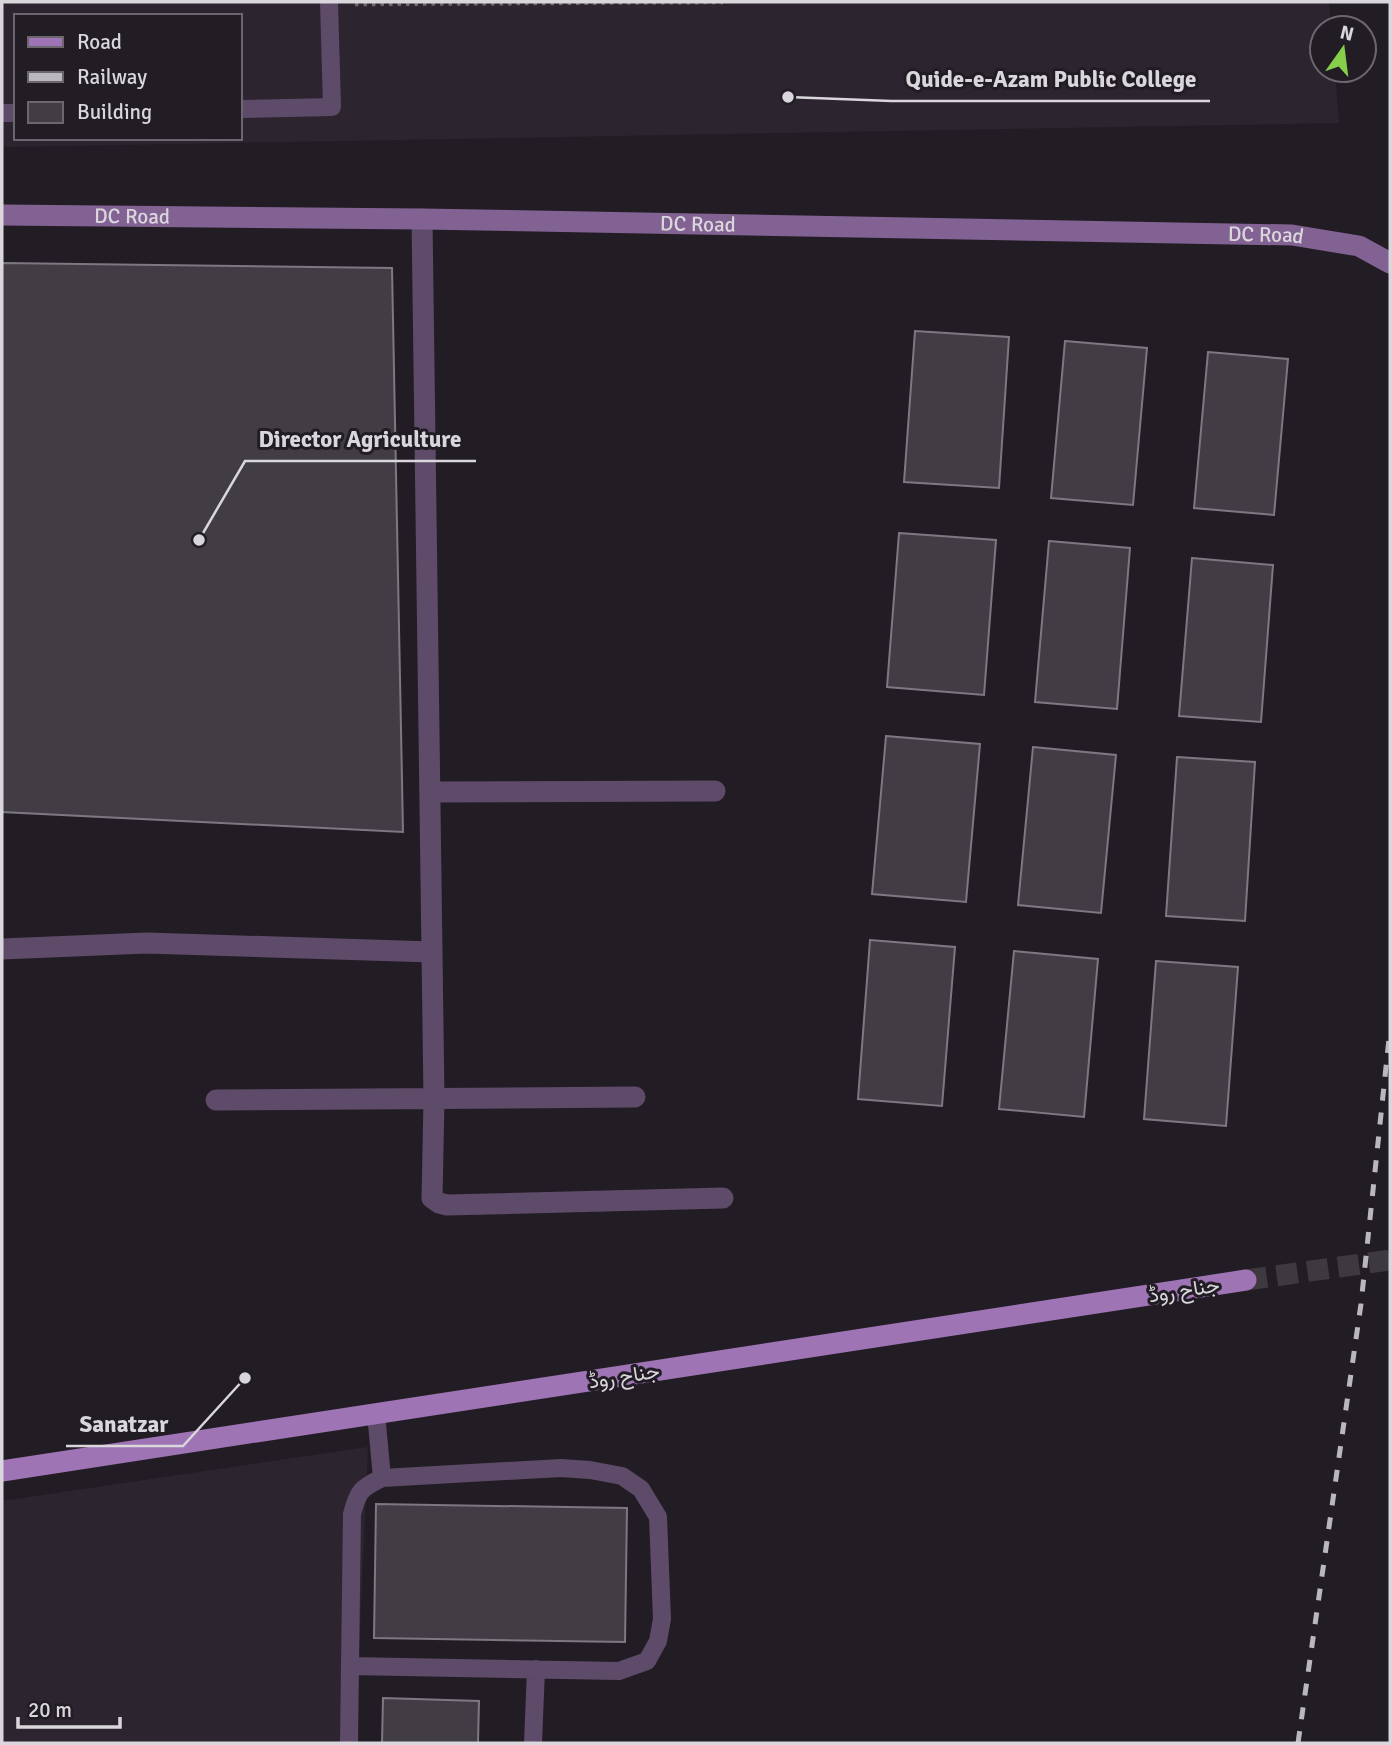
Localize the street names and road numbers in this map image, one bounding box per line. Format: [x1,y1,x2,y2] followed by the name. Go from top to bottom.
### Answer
[94,203,170,230] street label: DC Road
[660,210,736,238] street label: DC Road
[1228,221,1306,250] street label: DC Road
[1147,1272,1222,1309] street label: جناح روڈ
[587,1358,662,1395] street label: جناح روڈ

